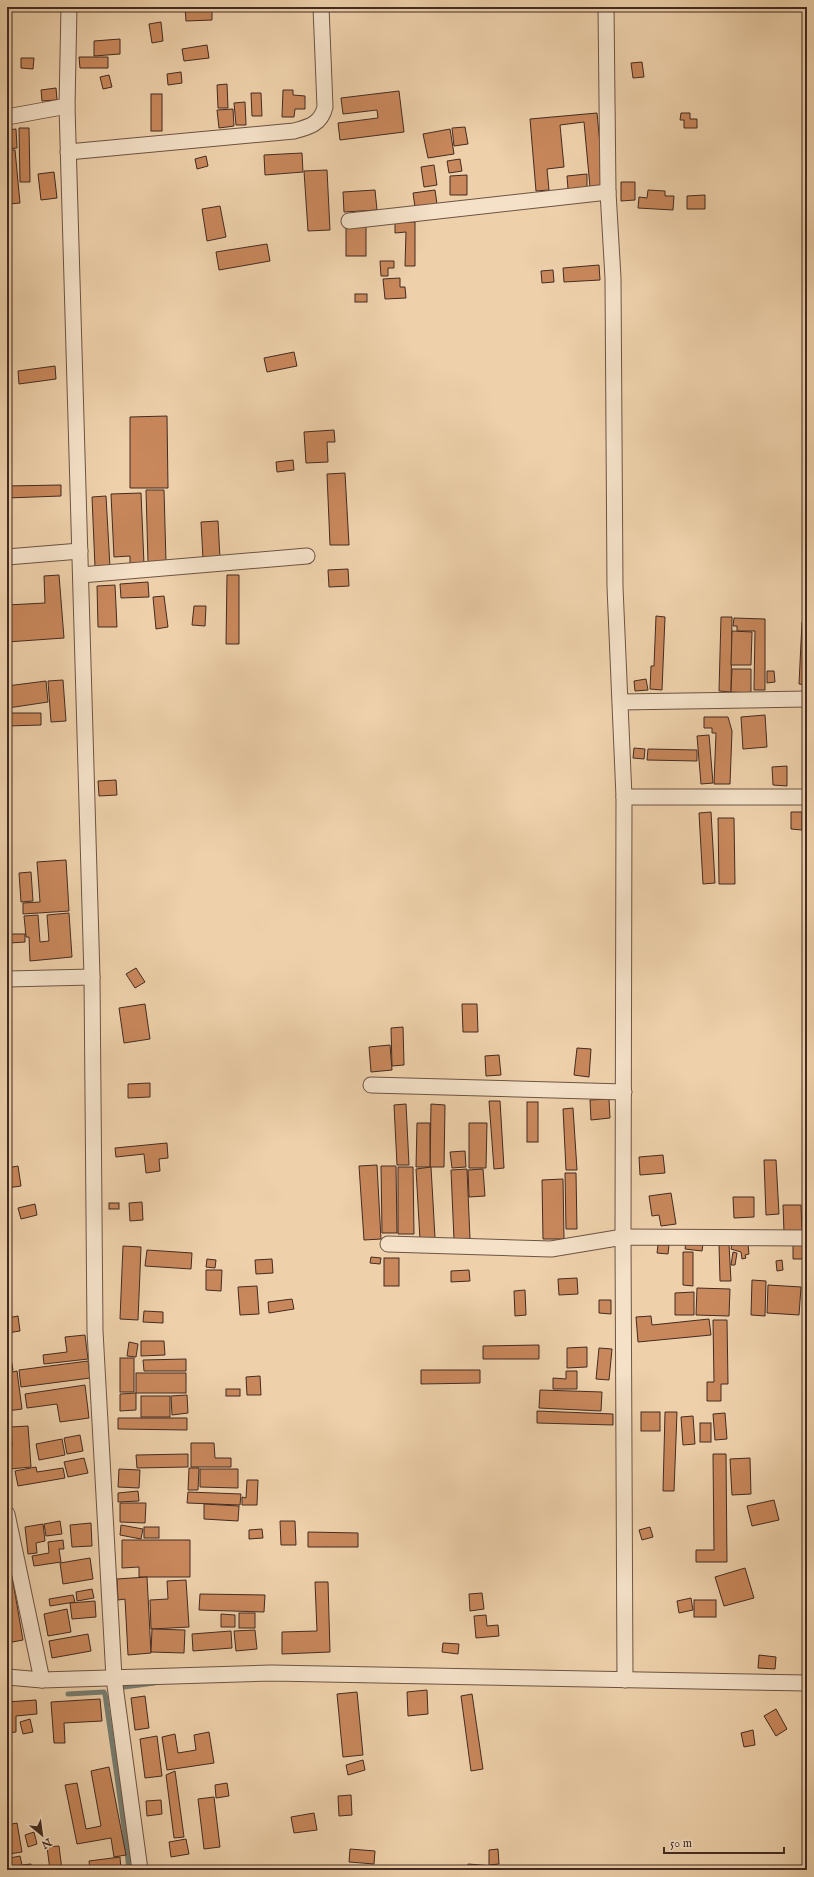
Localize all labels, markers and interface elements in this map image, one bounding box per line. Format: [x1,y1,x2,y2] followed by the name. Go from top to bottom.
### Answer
[22,1815,62,1855] north arrow
[664,1829,784,1855] scale bar
[38,1834,55,1852] text: N
[670,1836,692,1851] text: 50 m

